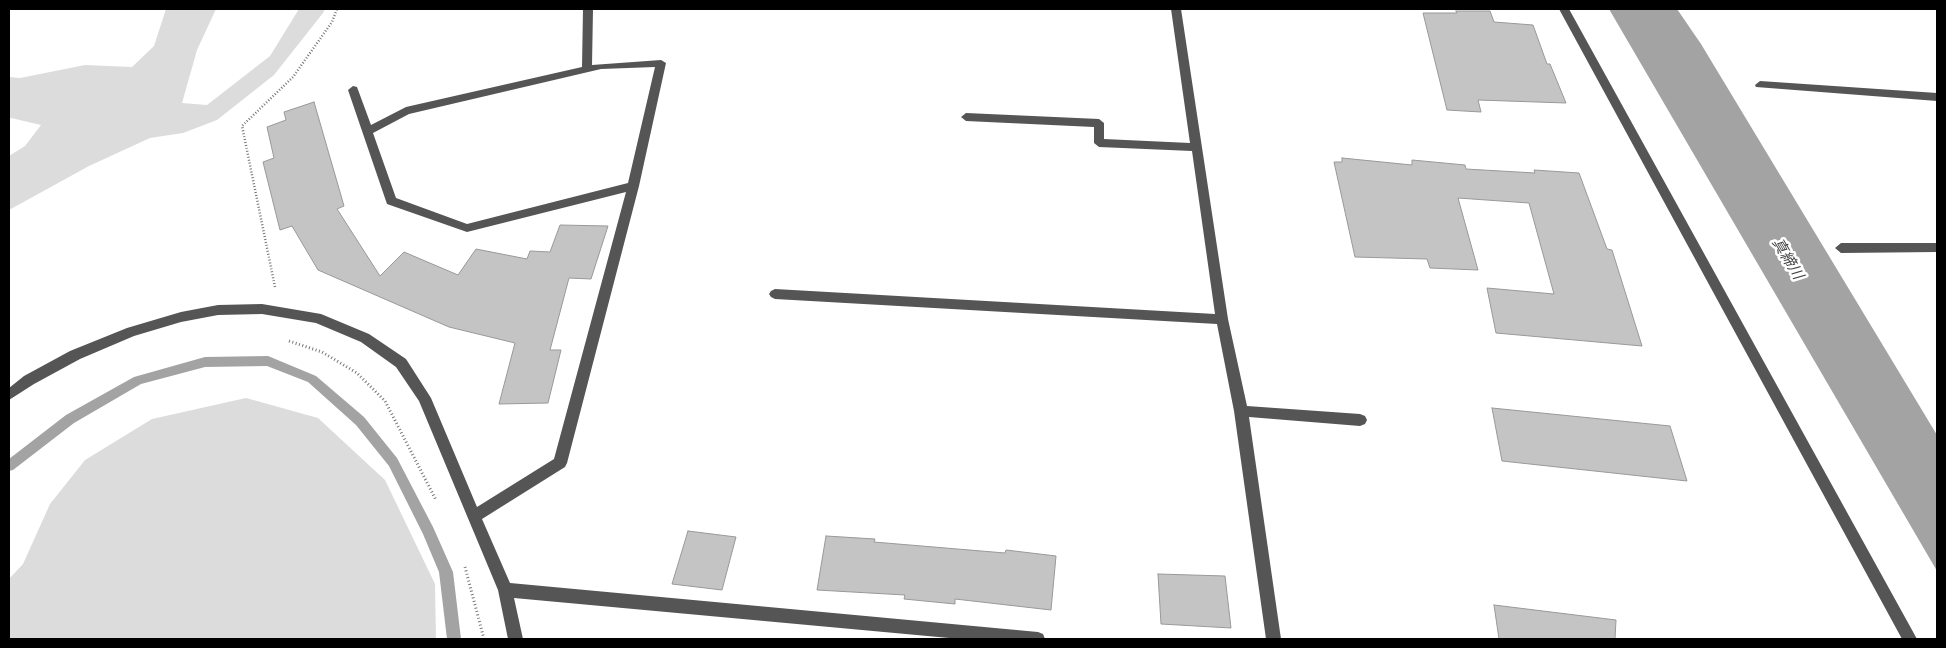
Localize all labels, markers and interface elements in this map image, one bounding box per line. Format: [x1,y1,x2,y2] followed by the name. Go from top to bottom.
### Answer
[1768,235,1806,283] water label: 真締川

